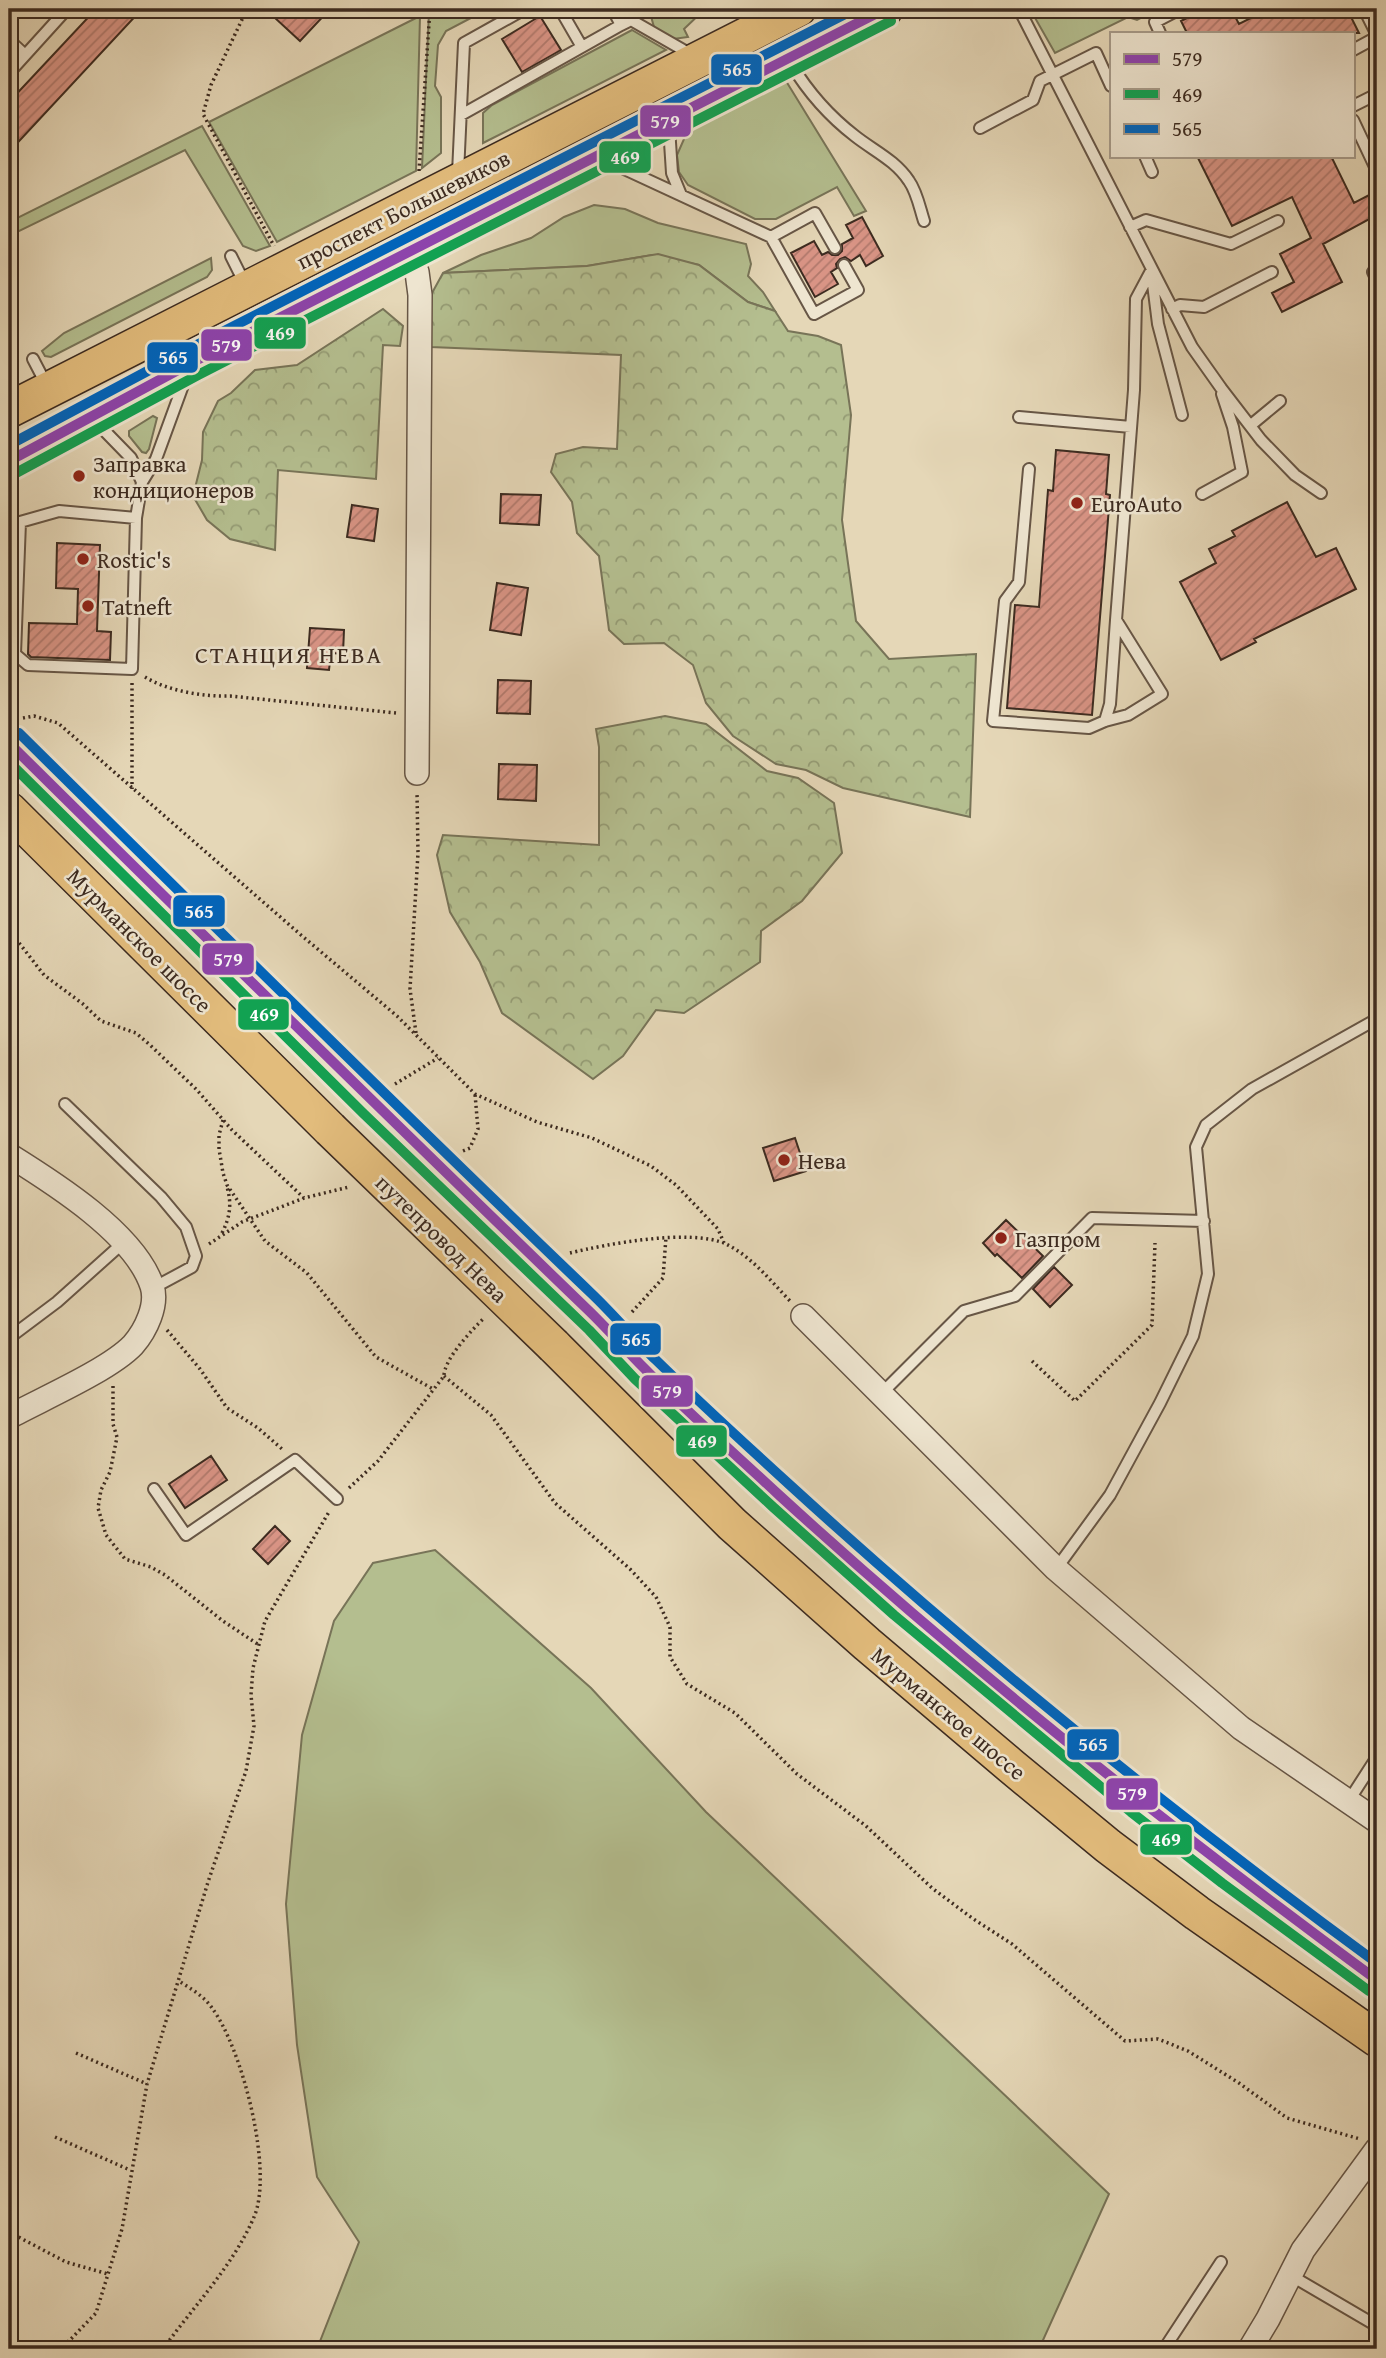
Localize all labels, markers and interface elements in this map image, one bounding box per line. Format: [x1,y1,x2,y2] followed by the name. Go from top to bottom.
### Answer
[1110,32,1354,158] legend
[1172,43,1202,74] text: 579
[710,53,763,86] line badge: 565
[722,55,752,83] text: 565
[1172,79,1202,110] text: 469
[639,104,692,138] line badge: 579
[650,107,680,135] text: 579
[1172,113,1202,144] text: 565
[598,140,652,174] line badge: 469
[291,141,515,277] street label: проспект Большевиков
[610,143,640,171] text: 469
[253,316,307,350] line badge: 469
[265,319,295,347] text: 469
[200,328,253,362] line badge: 579
[211,331,241,359] text: 579
[146,341,199,374] line badge: 565
[158,343,188,371] text: 565
[93,447,254,506] place label: Заправка кондиционеров
[71,468,87,484] marker: Заправка кондиционеров
[1091,487,1182,520] place label: EuroAuto
[1069,495,1085,511] marker: EuroAuto
[97,543,171,576] place label: Rostic's
[75,551,91,567] marker: Rostic's
[102,590,172,623] place label: Tatneft
[80,598,96,614] marker: Tatneft
[195,637,383,672] district label: СТАНЦИЯ НЕВА
[60,860,220,1020] street label: Мурманское шоссе
[172,894,226,928] line badge: 565
[184,897,214,925] text: 565
[201,942,255,976] line badge: 579
[213,945,243,973] text: 579
[237,998,290,1031] line badge: 469
[249,1000,279,1028] text: 469
[798,1144,846,1177] place label: Нева
[776,1152,792,1168] marker: Нева
[369,1166,516,1310] street label: путепровод Нева
[1015,1222,1101,1255] place label: Газпром
[993,1230,1009,1246] marker: Газпром
[609,1322,662,1356] line badge: 565
[621,1325,651,1353] text: 565
[640,1374,694,1408] line badge: 579
[652,1377,682,1405] text: 579
[675,1424,728,1458] line badge: 469
[687,1427,717,1455] text: 469
[864,1638,1034,1788] street label: Мурманское шоссе
[1066,1728,1120,1761] line badge: 565
[1078,1730,1108,1758] text: 565
[1105,1777,1159,1811] line badge: 579
[1117,1779,1147,1807] text: 579
[1139,1823,1193,1856] line badge: 469
[1151,1825,1181,1853] text: 469

